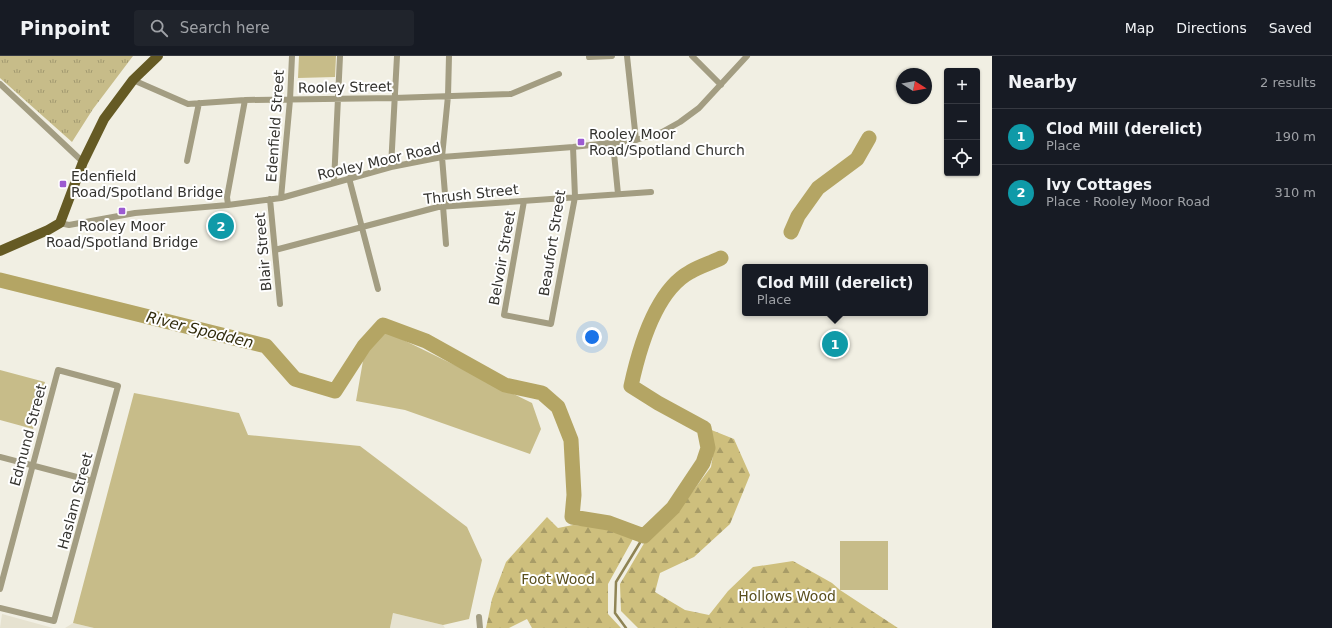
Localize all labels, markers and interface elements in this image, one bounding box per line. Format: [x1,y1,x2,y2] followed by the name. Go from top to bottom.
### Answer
[134,10,414,46] search box
[20,17,110,39] text: Pinpoint
[148,17,170,39] icon: search
[180,19,270,37] text: Search here
[1125,20,1154,36] text: Map
[1176,20,1247,36] text: Directions
[1269,20,1312,36] text: Saved
[896,68,932,104] north arrow
[944,68,980,176] map controls
[944,68,980,104] button: +
[263,69,287,183] street label: Edenfield Street
[1008,72,1077,92] text: Nearby
[1260,75,1316,90] text: 2 results
[298,78,393,96] street label: Rooley Street
[944,104,980,140] button: −
[1046,120,1203,138] text: Clod Mill (derelict)
[589,126,745,158] place label: Rooley Moor Road/Spotland Church
[1016,129,1026,144] text: 1
[1274,129,1316,144] text: 190 m
[576,137,586,147] marker: Rooley Moor Road/Spotland Church
[1046,138,1081,153] text: Place
[316,139,442,183] street label: Rooley Moor Road
[944,140,980,176] button: locate
[71,168,223,200] place label: Edenfield Road/Spotland Bridge
[1046,176,1152,194] text: Ivy Cottages
[58,179,68,189] marker: Edenfield Road/Spotland Bridge
[422,181,520,207] street label: Thrush Street
[1016,185,1026,200] text: 2
[1274,185,1316,200] text: 310 m
[536,188,568,297] street label: Beaufort Street
[1046,194,1210,209] text: Place · Rooley Moor Road
[117,206,127,216] marker: Rooley Moor Road/Spotland Bridge
[486,209,518,306] street label: Belvoir Street
[208,211,234,241] pin: 2
[252,212,274,292] street label: Blair Street
[46,218,198,250] place label: Rooley Moor Road/Spotland Bridge
[742,264,928,316] popup
[757,274,913,292] text: Clod Mill (derelict)
[757,292,791,307] text: Place
[145,308,255,352] water label: River Spodden
[582,327,602,347] your location
[822,329,848,359] pin: 1
[7,382,49,488] street label: Edmund Street
[54,450,96,551] street label: Haslam Street
[521,571,595,587] park label: Foot Wood
[738,588,836,604] park label: Hollows Wood

